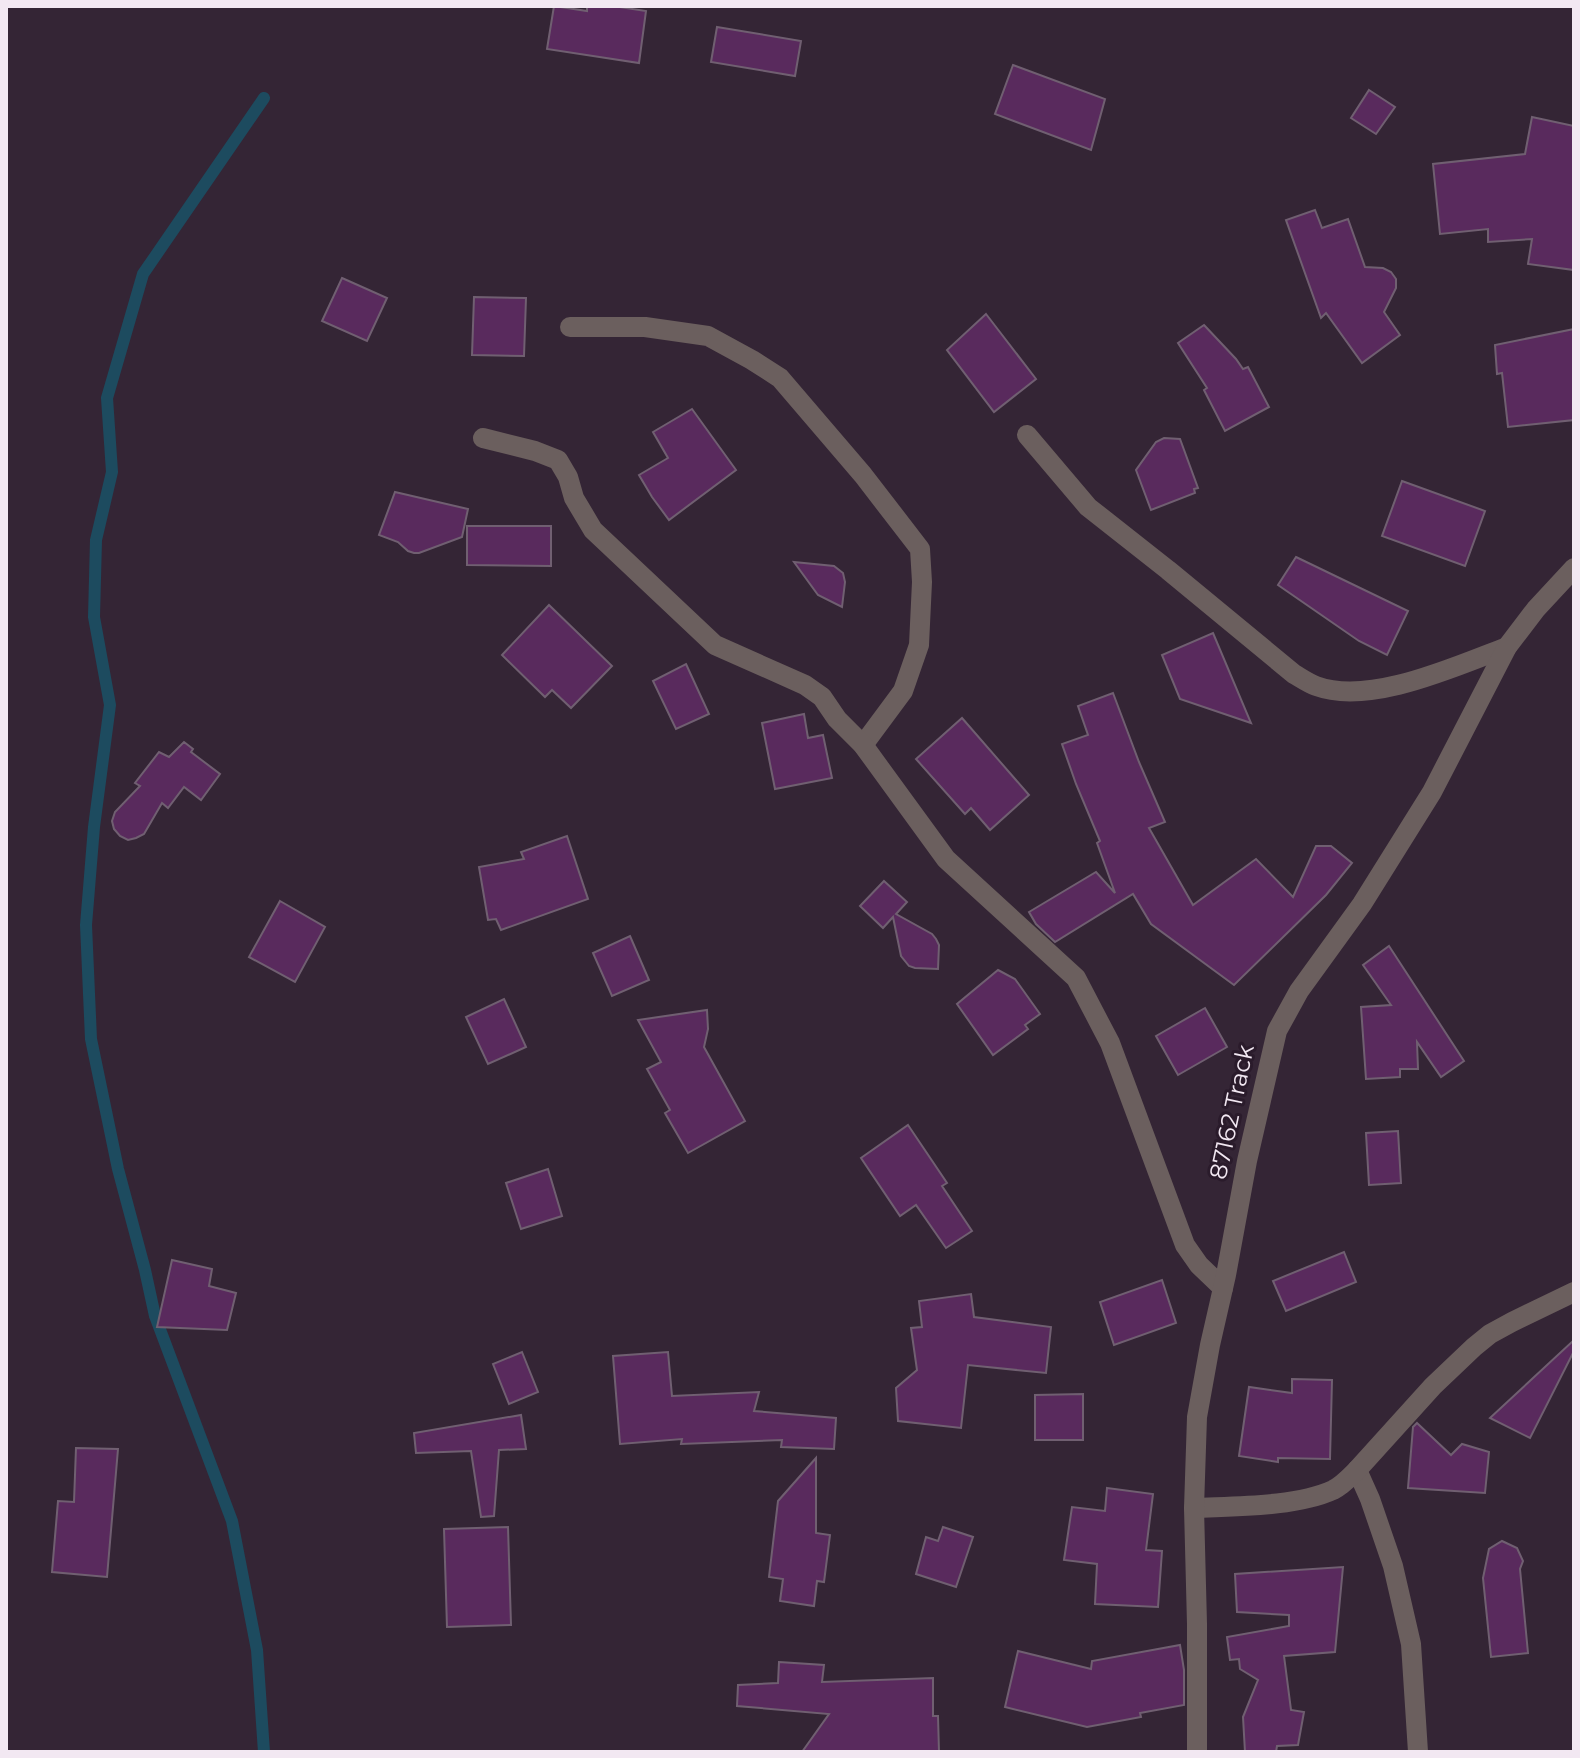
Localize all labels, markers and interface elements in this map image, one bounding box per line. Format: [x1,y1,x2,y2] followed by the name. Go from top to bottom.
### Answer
[1203,1041,1260,1182] street label: 87162 Track

